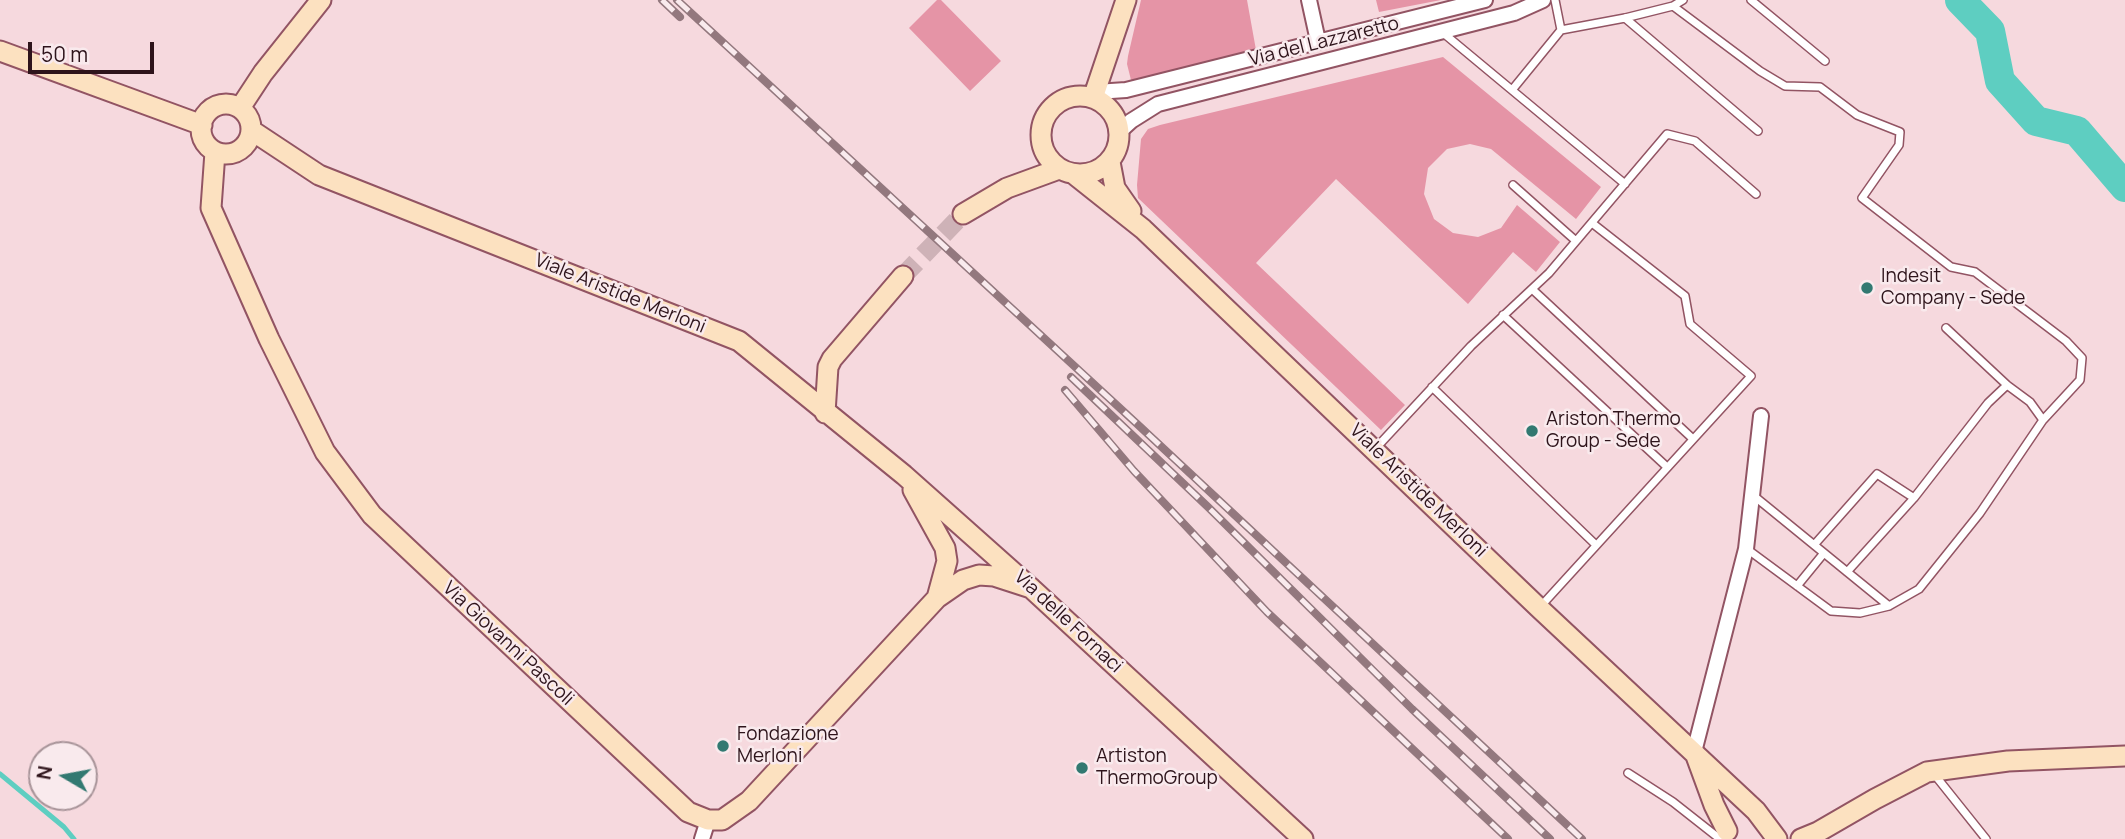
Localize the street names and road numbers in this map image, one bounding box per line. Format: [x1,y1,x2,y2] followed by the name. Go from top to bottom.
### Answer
[1247,12,1401,72] street label: Via del Lazzaretto
[531,249,709,339] street label: Viale Aristide Merloni
[1345,419,1491,563] street label: Viale Aristide Merloni
[1009,566,1127,678] street label: Via delle Fornaci
[438,577,578,711] street label: Via Giovanni Pascoli

